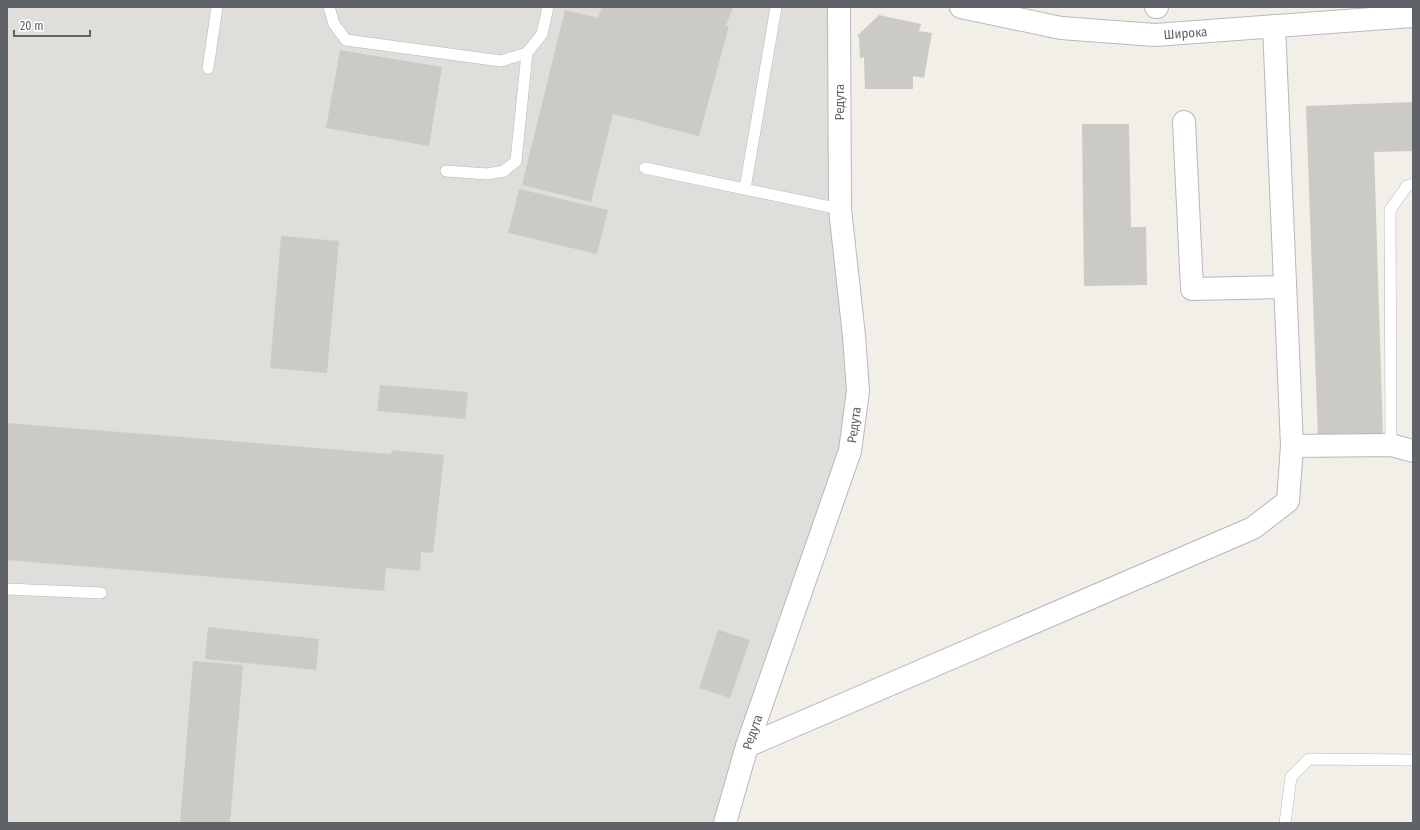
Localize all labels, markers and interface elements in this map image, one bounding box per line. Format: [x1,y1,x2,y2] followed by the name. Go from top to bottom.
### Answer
[14,12,90,38] scale bar
[20,19,44,33] text: 20 m
[1163,24,1208,42] street label: Широка
[832,84,847,120] street label: Редута
[844,406,863,444] street label: Редута
[739,712,765,751] street label: Редута

